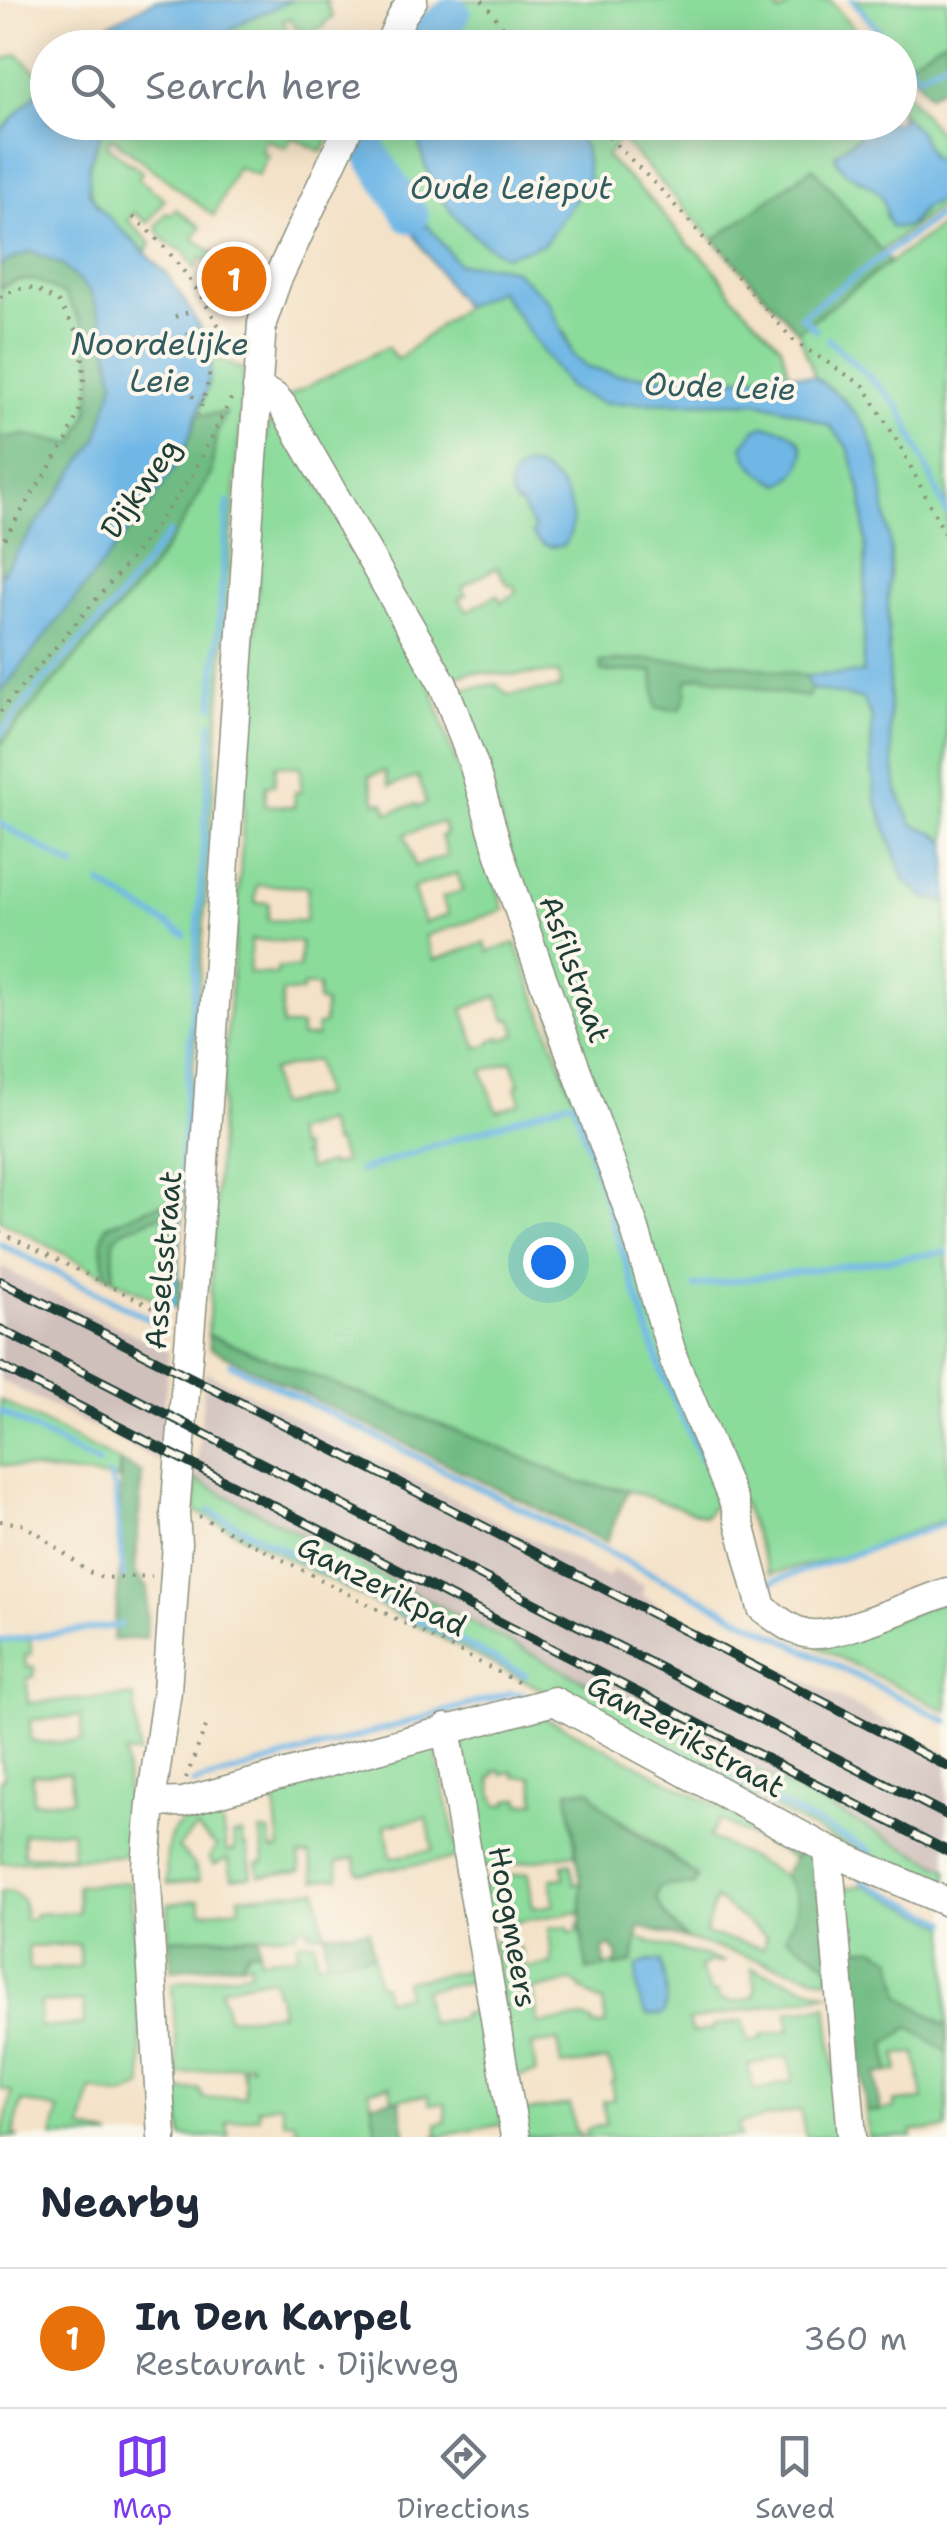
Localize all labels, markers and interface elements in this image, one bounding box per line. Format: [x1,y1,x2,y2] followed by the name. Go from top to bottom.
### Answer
[30,30,917,140] search box
[65,58,120,113] icon: search
[145,60,362,111] text: Search here
[410,166,612,209] water label: Oude Leieput
[202,242,266,316] pin: 1
[71,322,249,402] water label: Noordelijke Leie
[643,362,797,410] water label: Oude Leie
[91,430,189,546] street label: Dijkweg
[529,890,621,1048] street label: Asfilstraat
[135,1169,191,1351] street label: Asselsstraat
[523,1237,574,1288] your location
[290,1526,474,1646] street label: Ganzerikpad
[580,1665,792,1807] street label: Ganzerikstraat
[479,1843,547,2011] street label: Hoogmeers
[40,2174,200,2230] text: Nearby
[135,2291,411,2342] text: In Den Karpel
[65,2317,80,2360] text: 1
[803,2317,907,2360] text: 360 m
[135,2342,459,2385] text: Restaurant · Dijkweg
[112,2429,172,2527] tab: Map
[397,2429,530,2527] tab: Directions
[755,2429,835,2527] tab: Saved

